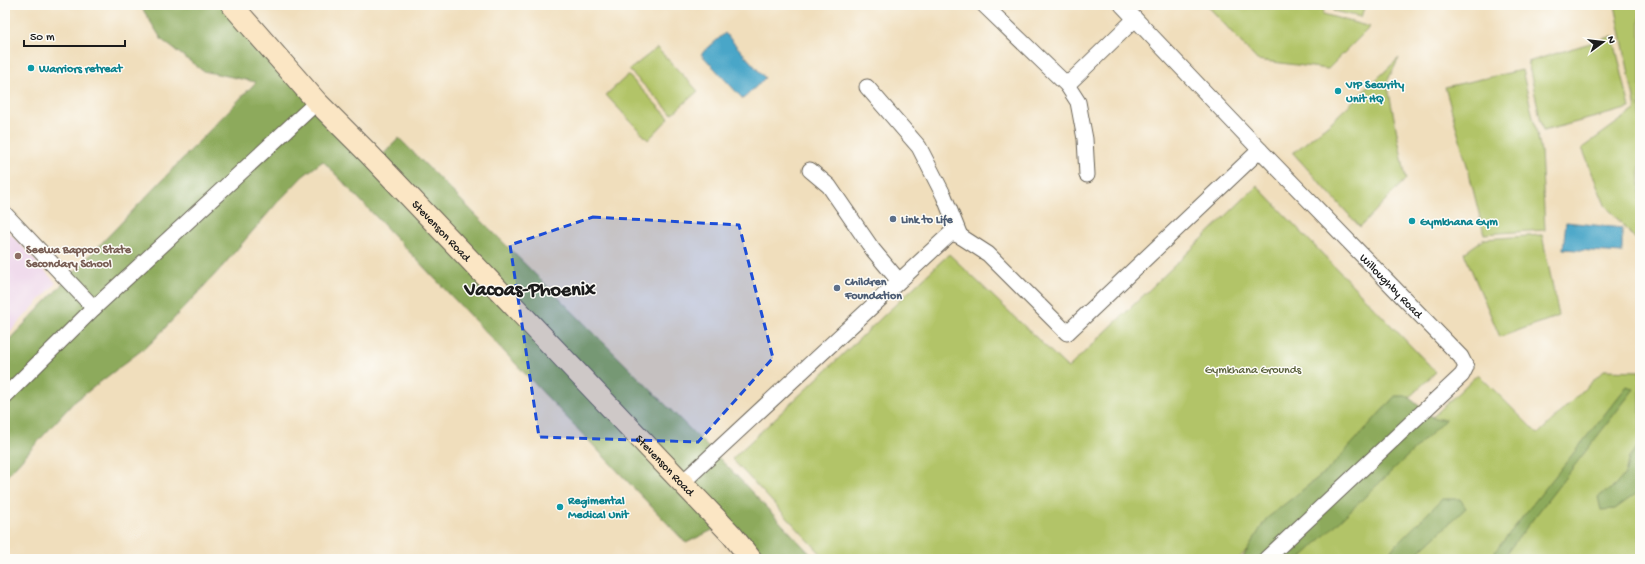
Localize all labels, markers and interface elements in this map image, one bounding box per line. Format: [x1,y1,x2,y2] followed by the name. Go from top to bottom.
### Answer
[24,22,125,48] scale bar
[1583,22,1623,62] north arrow
[30,31,55,45] text: 50 m
[1604,35,1617,45] text: N
[26,63,36,73] marker: Warriors retreat
[38,63,123,77] place label: Warriors retreat
[1345,79,1404,107] place label: VIP Security Unit HQ
[1333,86,1343,96] marker: VIP Security Unit HQ
[408,198,473,266] street label: Stevenson Road
[888,214,898,224] marker: Link to Life
[901,214,954,228] place label: Link to Life
[1407,216,1417,226] marker: Gymkhana Gym
[1420,216,1498,230] place label: Gymkhana Gym
[26,244,132,272] place label: Seewa Bappoo State Secondary School
[13,251,23,261] marker: Seewa Bappoo State Secondary School
[1356,252,1425,323] street label: Willoughby Road
[844,276,902,304] place label: Children Foundation
[464,280,596,303] district label: Vacoas-Phoenix
[832,283,842,293] marker: Children Foundation
[1205,364,1302,378] park label: Gymkhana Grounds
[631,433,697,501] street label: Stevenson Road
[567,495,630,523] place label: Regimental Medical Unit
[555,502,565,512] marker: Regimental Medical Unit

